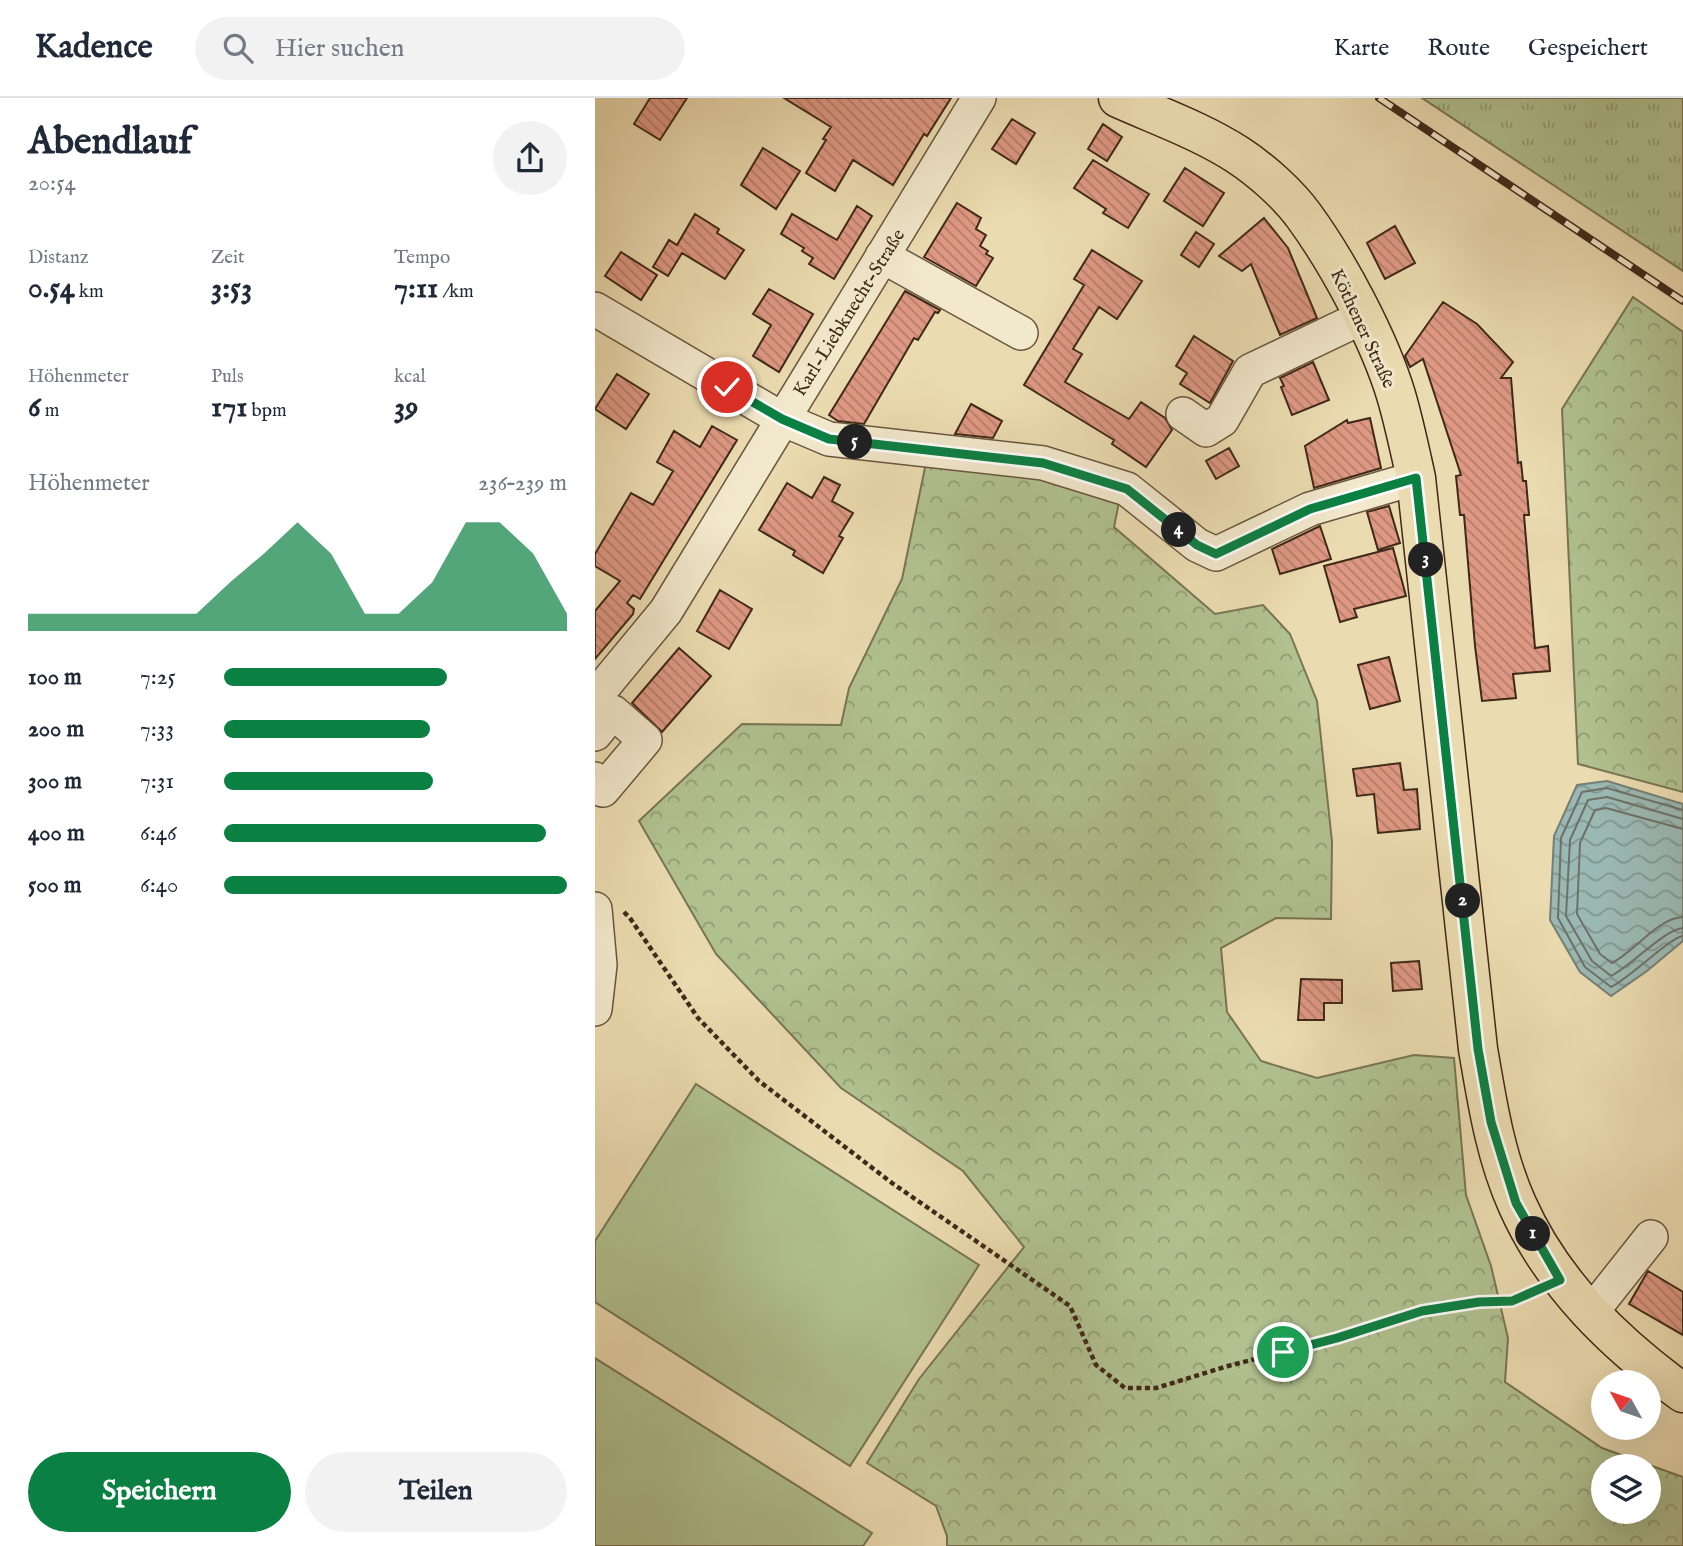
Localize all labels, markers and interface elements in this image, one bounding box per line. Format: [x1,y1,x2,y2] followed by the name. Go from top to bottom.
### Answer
[195,17,685,80] search box
[35,27,153,69] text: Kadence
[219,29,257,67] icon: search
[275,32,404,65] text: Hier suchen
[1334,33,1389,64] text: Karte
[1427,33,1490,64] text: Route
[1528,33,1648,64] text: Gespeichert
[28,119,192,167] text: Abendlauf
[493,121,567,195] button: share
[28,169,76,198] text: 20:54
[788,225,911,401] street label: Karl-Liebknecht-Straße
[28,246,89,270] text: Distanz
[211,246,245,270] text: Zeit
[394,246,450,270] text: Tempo
[1324,265,1400,393] street label: Köthener Straße
[28,270,75,308] text: 0.54
[211,270,252,308] text: 3:53
[394,270,438,308] text: 7:11
[75,280,104,304] text: km
[438,280,474,304] text: /km
[697,357,757,417] pin
[28,365,129,389] text: Höhenmeter
[211,365,244,389] text: Puls
[394,365,426,389] text: kcal
[708,368,746,406] icon: check
[28,389,41,427] text: 6
[211,389,247,427] text: 171
[394,389,418,427] text: 39
[41,399,59,423] text: m
[247,399,287,423] text: bpm
[838,424,873,460] pin: 5
[851,429,858,453] text: 5
[28,469,150,498] text: Höhenmeter
[478,469,567,498] text: 236–239 m
[1161,512,1197,548] pin: 4
[1174,517,1183,541] text: 4
[1409,542,1443,578] pin: 3
[1422,547,1429,571] text: 3
[28,663,82,692] text: 100 m
[140,663,176,692] text: 7:25
[28,715,84,744] text: 200 m
[140,715,174,744] text: 7:33
[28,767,82,796] text: 300 m
[140,767,174,796] text: 7:31
[28,819,85,848] text: 400 m
[140,819,177,848] text: 6:46
[28,871,82,900] text: 500 m
[140,871,178,900] text: 6:40
[1445,884,1481,918] pin: 2
[1458,888,1467,912] text: 2
[1515,1216,1551,1252] pin: 1
[1529,1221,1536,1245] text: 1
[1253,1322,1313,1382] pin
[1264,1333,1302,1371] icon: arrive
[1591,1370,1661,1440] north arrow
[1591,1370,1661,1524] map controls
[28,1452,291,1532] button: Speichern
[305,1452,567,1532] button: Teilen
[1591,1454,1661,1524] button: layers

